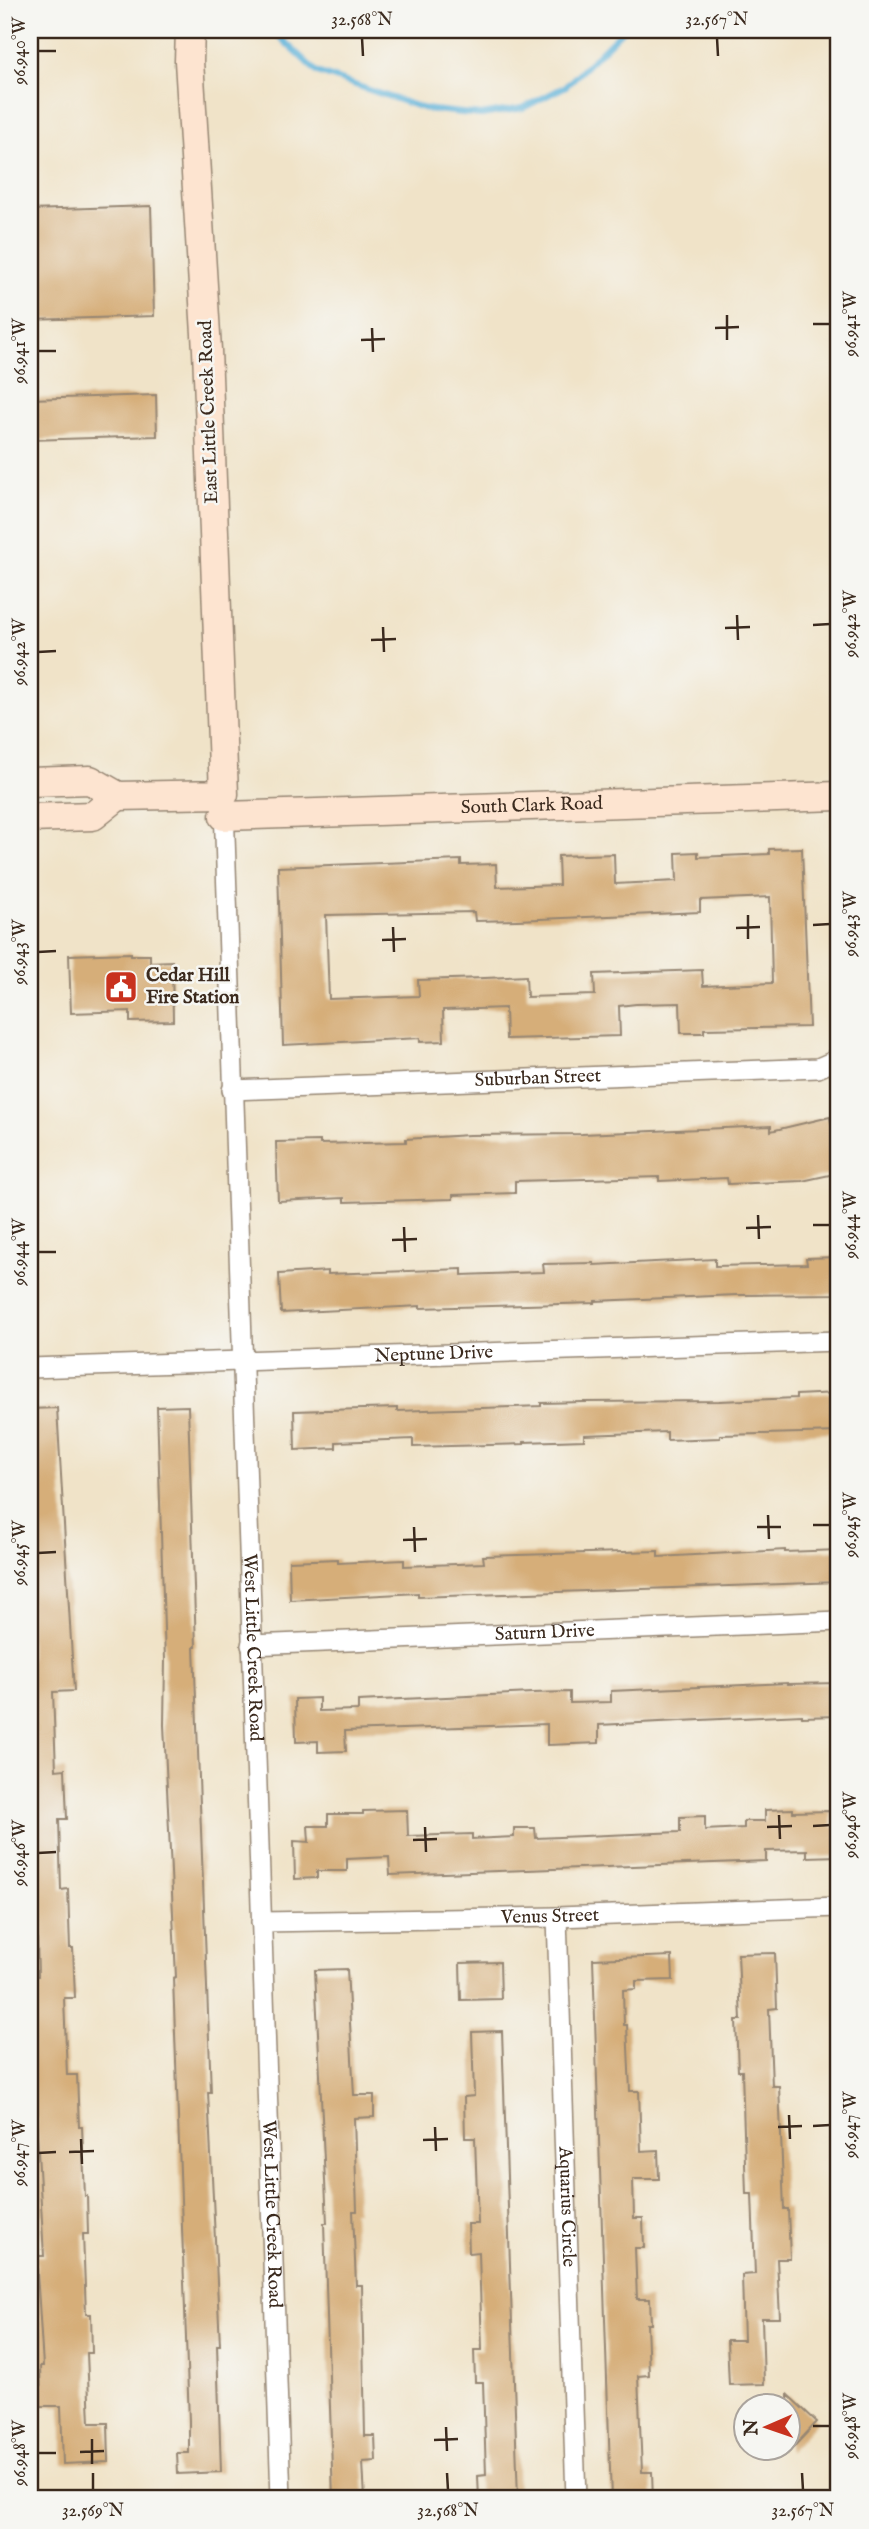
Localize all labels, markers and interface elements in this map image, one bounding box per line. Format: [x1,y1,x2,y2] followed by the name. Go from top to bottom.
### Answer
[331,9,393,32] text: 32.568°N
[686,9,749,32] text: 32.567°N
[9,16,32,86] text: 96.940°W
[840,290,863,358] text: 96.941°W
[9,317,32,385] text: 96.941°W
[194,319,224,504] street label: East Little Creek Road
[840,590,863,659] text: 96.942°W
[9,618,32,687] text: 96.942°W
[461,792,604,820] street label: South Clark Road
[840,890,863,958] text: 96.943°W
[9,918,32,986] text: 96.943°W
[146,964,239,1010] place label: Cedar Hill Fire Station
[102,968,140,1006] public building icon: Cedar Hill Fire Station
[474,1064,602,1093] street label: Suburban Street
[840,1190,863,1260] text: 96.944°W
[9,1217,32,1287] text: 96.944°W
[374,1341,494,1368] street label: Neptune Drive
[840,1492,863,1559] text: 96.945°W
[9,1520,32,1587] text: 96.945°W
[237,1553,268,1743] street label: West Little Creek Road
[494,1619,595,1647] street label: Saturn Drive
[840,1791,863,1859] text: 96.946°W
[9,1819,32,1887] text: 96.946°W
[500,1904,600,1930] street label: Venus Street
[840,2091,863,2159] text: 96.947°W
[9,2119,32,2187] text: 96.947°W
[256,2120,287,2310] street label: West Little Creek Road
[552,2145,580,2268] street label: Aquarius Circle
[732,2392,802,2462] north arrow
[840,2392,863,2460] text: 96.948°W
[740,2418,764,2437] text: N
[9,2419,32,2487] text: 96.948°W
[62,2500,125,2523] text: 32.569°N
[417,2500,479,2523] text: 32.568°N
[772,2500,835,2523] text: 32.567°N

